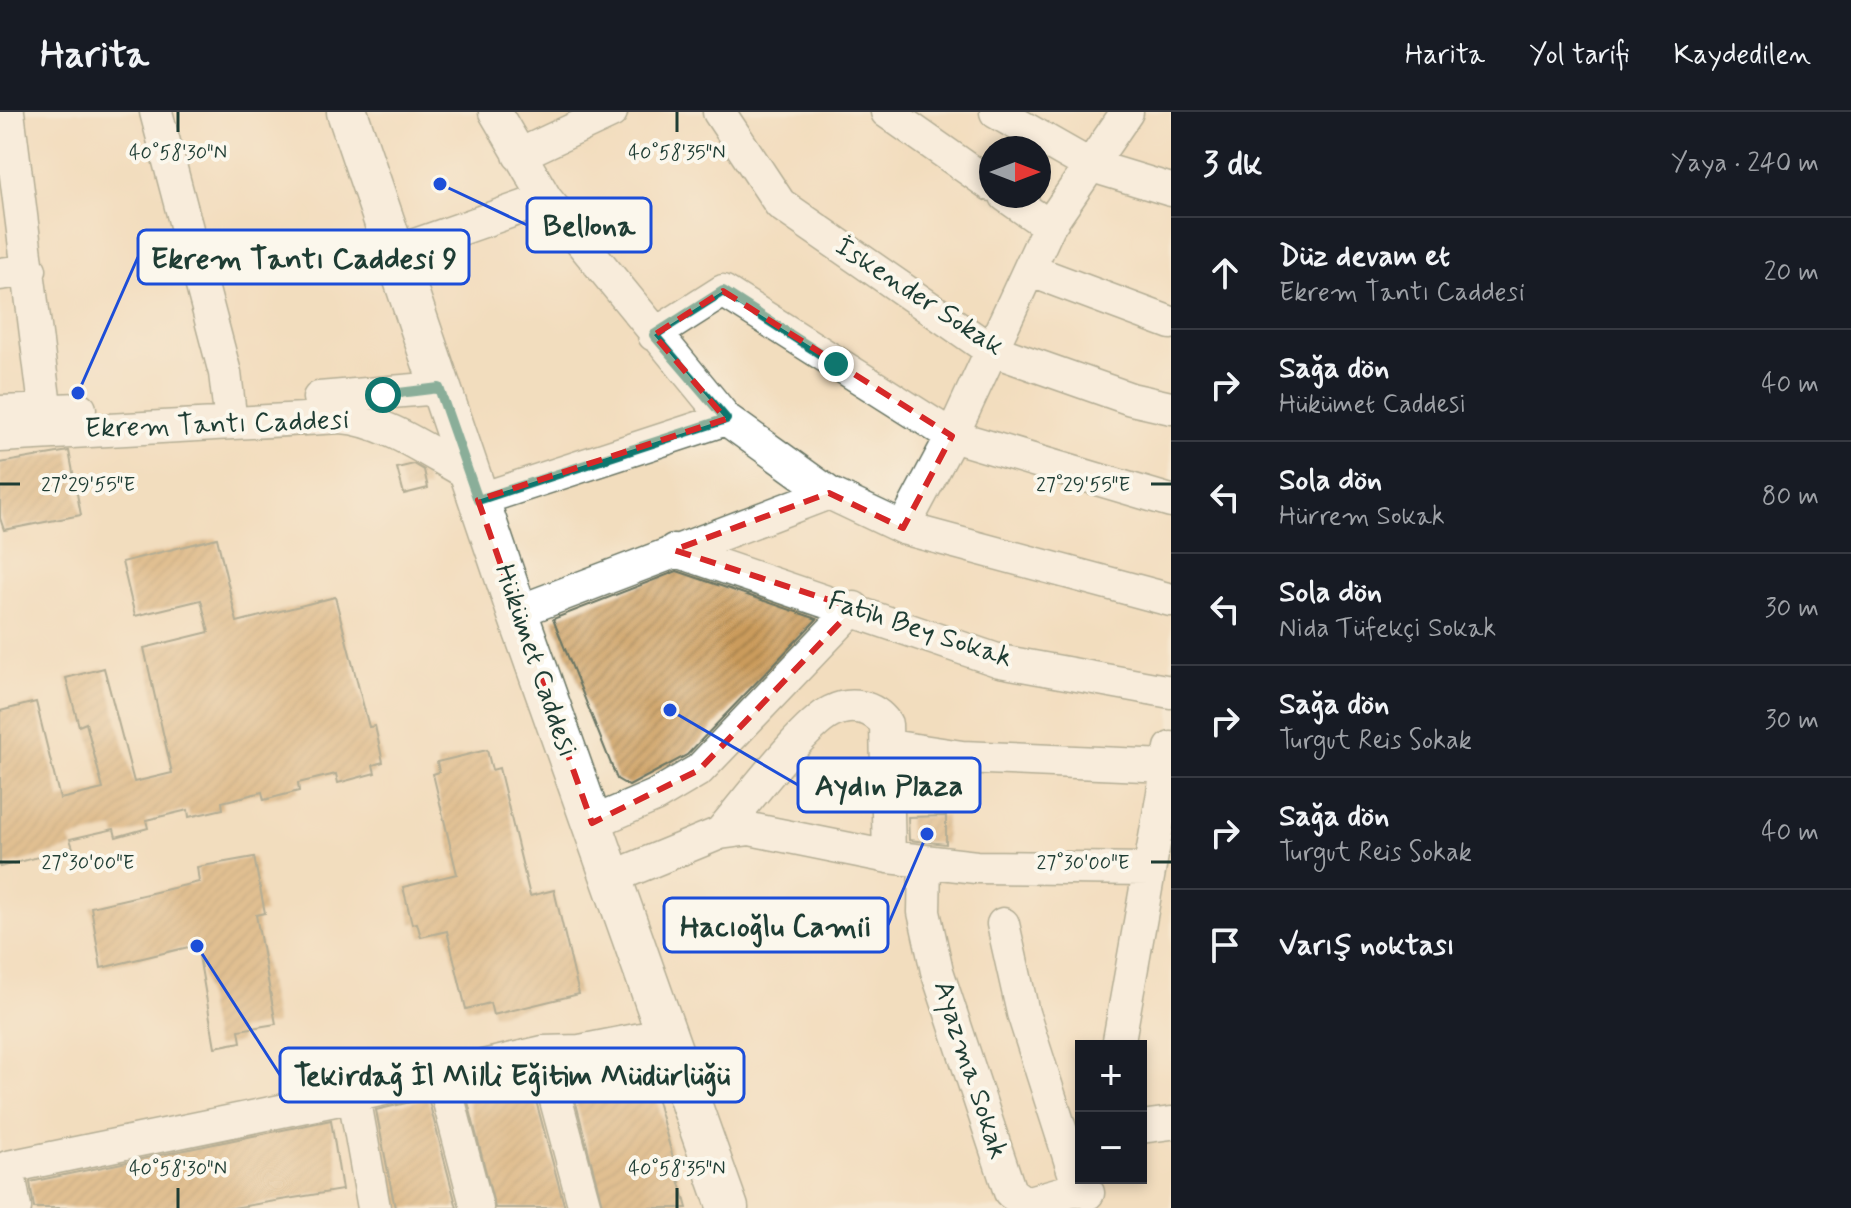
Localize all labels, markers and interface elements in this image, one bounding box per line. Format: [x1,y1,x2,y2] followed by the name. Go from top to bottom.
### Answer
[40,31,149,80] text: Harita
[1405,37,1485,74] text: Harita
[1529,37,1630,74] text: Yol tarifi
[1674,37,1811,74] text: Kaydedilen
[979,136,1051,208] north arrow
[129,140,227,167] text: 40°58'30"N
[628,140,726,167] text: 40°58'35"N
[1203,142,1262,187] text: 3 dk
[1671,147,1819,181] text: Yaya · 240 m
[527,198,651,252] callout: Bellona
[543,207,636,246] text: Bellona
[827,229,1011,366] street label: İskender Sokak
[138,230,469,284] callout: Ekrem Tantı Caddesi 9
[1279,237,1450,276] text: Düz devam et
[151,240,457,279] text: Ekrem Tantı Caddesi 9
[1203,251,1247,295] icon: ahead
[1764,256,1819,290] text: 20 m
[1279,276,1525,310] text: Ekrem Tantı Caddesi
[818,346,854,382] route end
[1279,349,1389,388] text: Sağa dön
[1203,363,1247,407] icon: right
[1761,368,1819,402] text: 40 m
[365,377,401,413] route start
[1279,388,1466,422] text: Hükümet Caddesi
[84,402,350,448] street label: Ekrem Tantı Caddesi
[1279,461,1382,500] text: Sola dön
[41,472,135,499] text: 27°29'55"E
[1036,472,1130,499] text: 27°29'55"E
[1203,475,1247,519] icon: left
[1762,480,1819,514] text: 80 m
[1279,500,1445,534] text: Hürrem Sokak
[485,560,585,762] street label: Hükümet Caddesi
[1279,573,1382,612] text: Sola dön
[823,583,1017,677] street label: Fatih Bey Sokak
[1203,587,1247,631] icon: left
[1765,592,1819,626] text: 30 m
[1279,612,1496,646] text: Nida Tüfekçi Sokak
[1279,685,1389,724] text: Sağa dön
[1203,699,1247,743] icon: right
[1765,704,1819,738] text: 30 m
[1279,724,1472,758] text: Turgut Reis Sokak
[798,758,980,812] callout: Aydın Plaza
[815,767,963,806] text: Aydın Plaza
[1279,797,1389,836] text: Sağa dön
[1203,811,1247,855] icon: right
[1761,816,1819,850] text: 40 m
[1279,836,1472,870] text: Turgut Reis Sokak
[42,850,134,877] text: 27°30'00"E
[1037,850,1129,877] text: 27°30'00"E
[664,898,888,952] callout: Hacıoğlu Camii
[680,908,872,948] text: Hacıoğlu Camii
[1203,923,1247,967] icon: arrive
[1279,926,1455,965] text: Varış noktası
[924,976,1016,1164] street label: Ayazma Sokak
[1075,1040,1147,1184] map controls
[1075,1040,1147,1112] button: +
[280,1048,744,1102] callout: Tekirdağ İl Milli Eğitim Müdürlüğü
[294,1057,731,1097] text: Tekirdağ İl Milli Eğitim Müdürlüğü
[1075,1112,1147,1184] button: −
[129,1156,227,1183] text: 40°58'30"N
[628,1156,726,1183] text: 40°58'35"N

